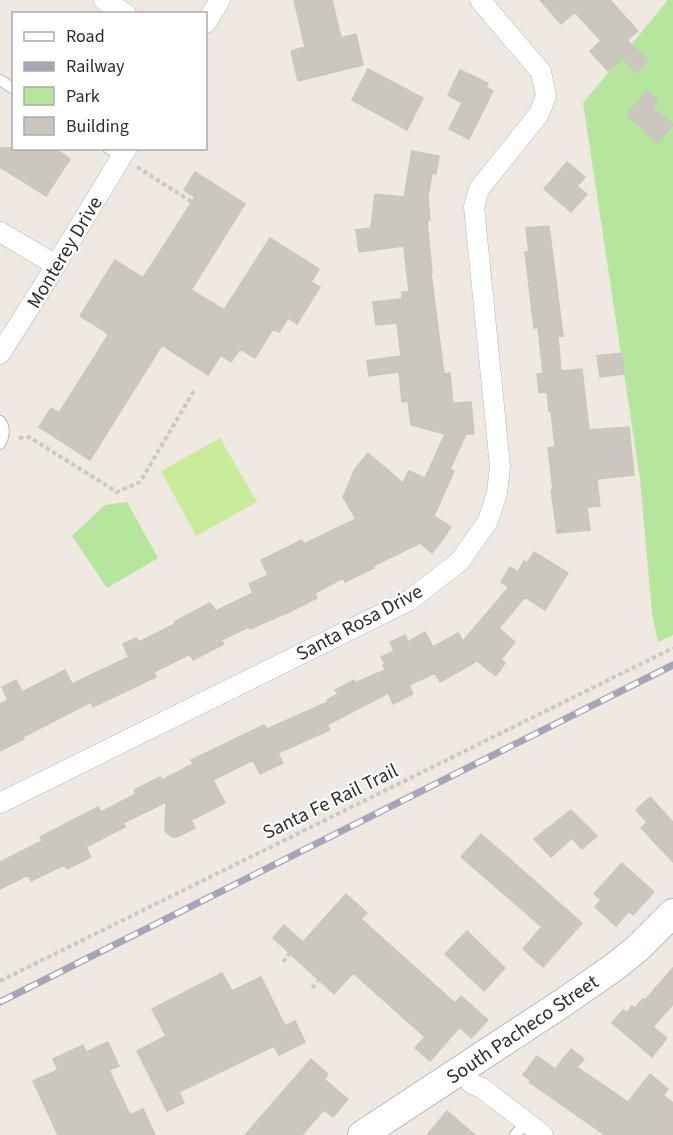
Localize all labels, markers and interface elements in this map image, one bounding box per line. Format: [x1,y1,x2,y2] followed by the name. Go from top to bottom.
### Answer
[12,12,207,150] legend
[66,24,105,49] text: Road
[66,54,125,79] text: Railway
[66,84,100,109] text: Park
[66,114,129,139] text: Building
[20,191,109,314] street label: Monterey Drive
[291,578,428,668] street label: Santa Rosa Drive
[258,757,403,847] street label: Santa Fe Rail Trail
[441,968,604,1091] street label: South Pacheco Street

